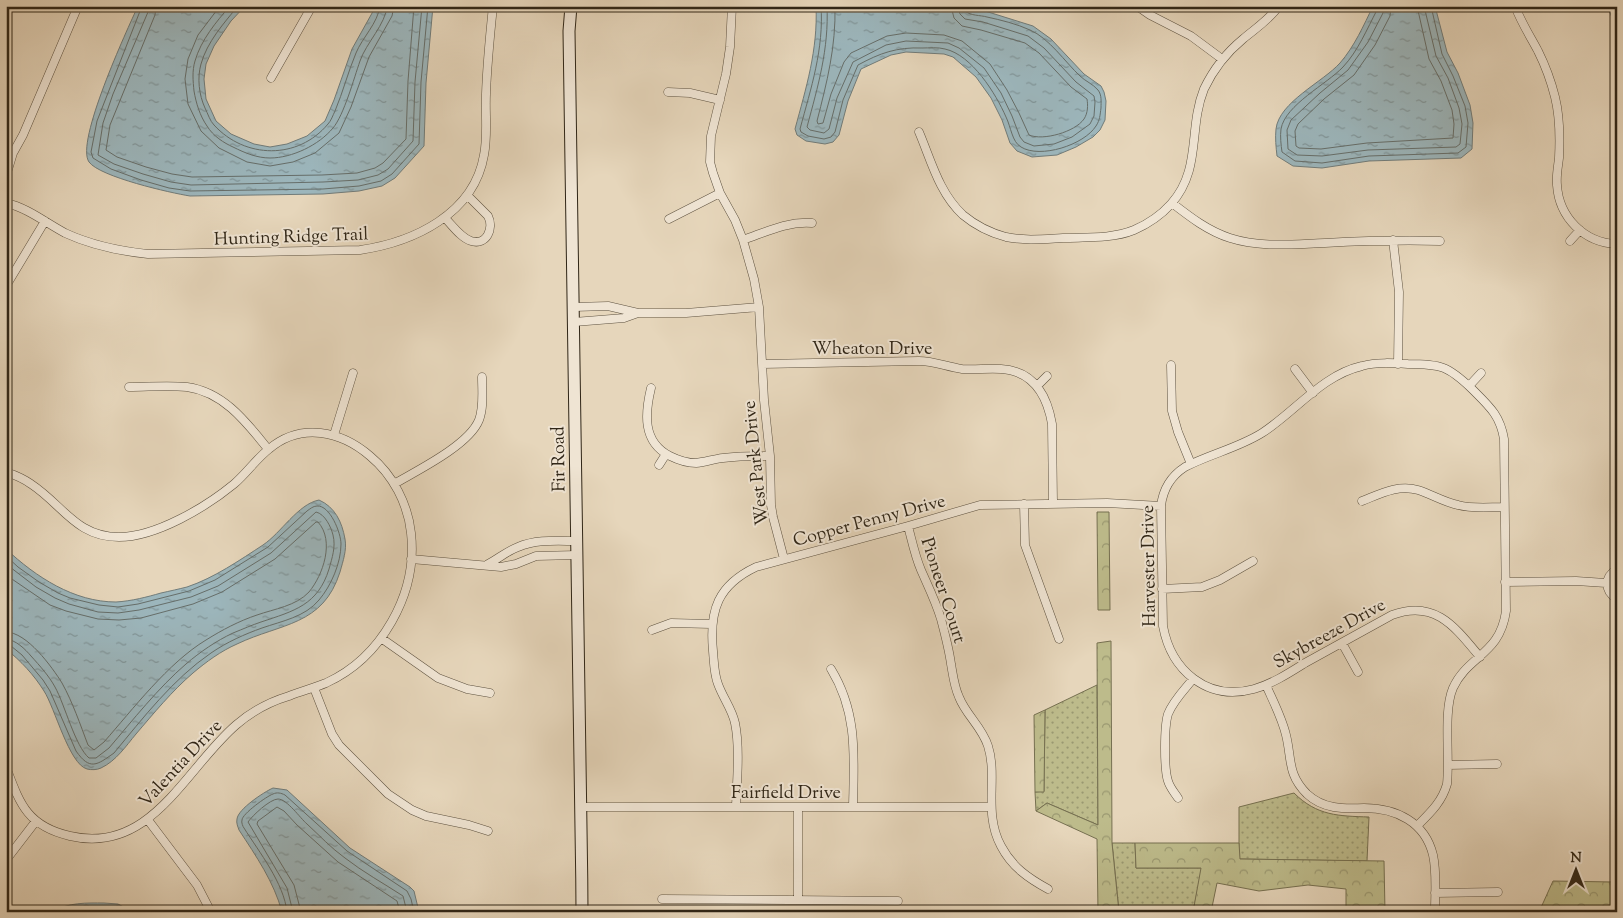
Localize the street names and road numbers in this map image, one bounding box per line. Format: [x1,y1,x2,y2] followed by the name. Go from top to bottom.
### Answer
[213,222,369,254] street label: Hunting Ridge Trail
[812,337,932,363] street label: Wheaton Drive
[738,399,776,526] street label: West Park Drive
[546,426,574,492] street label: Fir Road
[790,489,949,555] street label: Copper Penny Drive
[1136,505,1164,627] street label: Harvester Drive
[913,534,971,647] street label: Pioneer Court
[1269,593,1391,676] street label: Skybreeze Drive
[134,714,229,814] street label: Valentia Drive
[731,781,841,807] street label: Fairfield Drive

